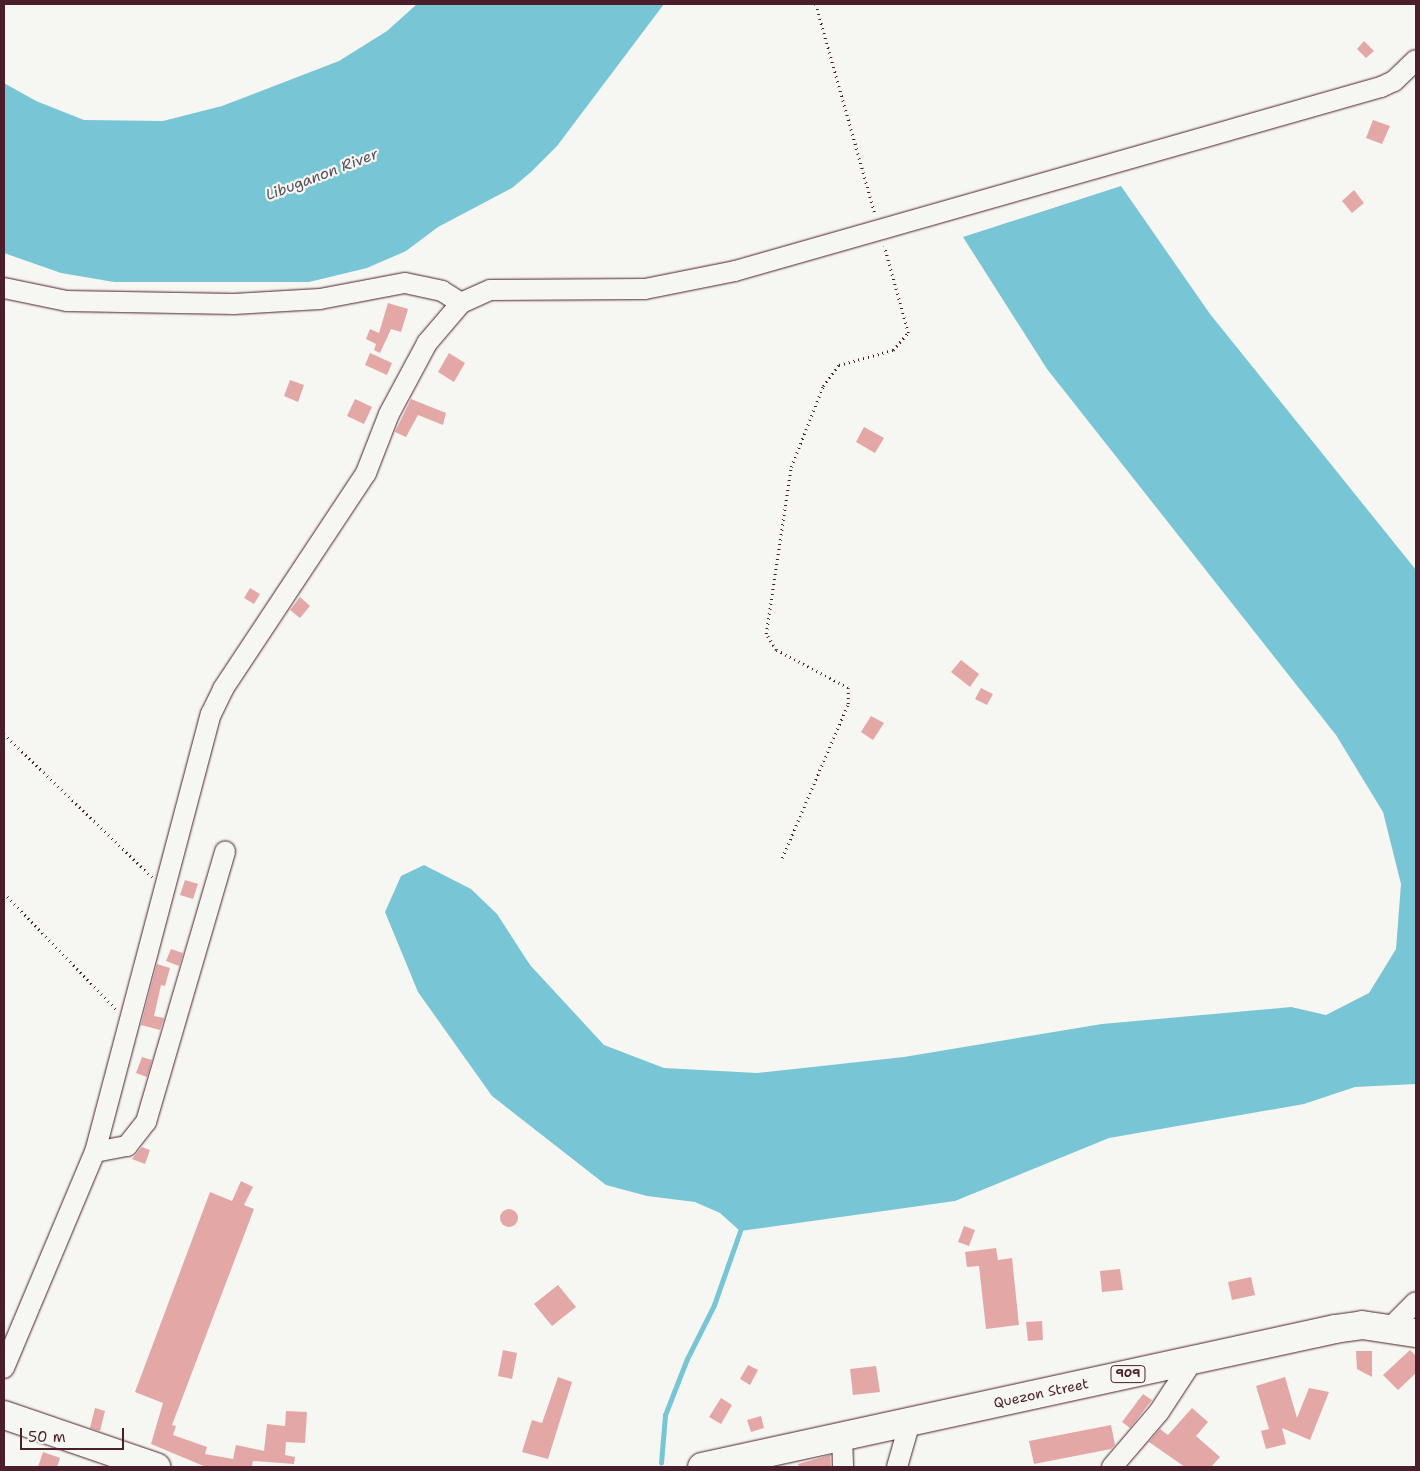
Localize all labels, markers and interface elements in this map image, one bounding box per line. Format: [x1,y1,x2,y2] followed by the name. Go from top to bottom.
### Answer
[263,145,381,205] water label: Libuganon River
[1109,1365,1147,1384] road number: 909
[992,1375,1090,1411] street label: Quezon Street
[22,1418,126,1450] scale bar
[28,1427,66,1447] text: 50 m

